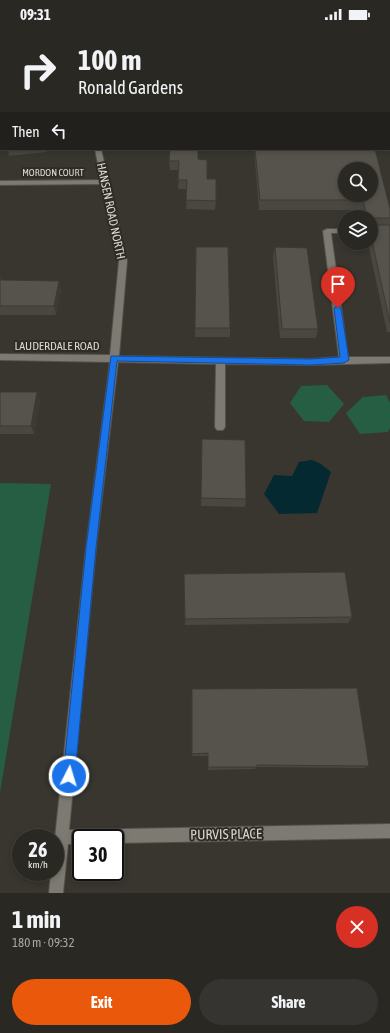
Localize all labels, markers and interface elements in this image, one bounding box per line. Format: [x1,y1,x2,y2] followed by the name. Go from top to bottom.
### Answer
[20,6,51,23] text: 09:31
[12,44,64,96] icon: right
[78,44,141,76] text: 100 m
[78,77,183,98] text: Ronald Gardens
[48,120,70,142] icon: left
[12,123,40,140] text: Then
[94,161,128,261] street label: HANSEN ROAD NORTH
[338,162,378,250] map controls
[338,162,378,202] button: search
[22,167,84,178] street label: MORDON COURT
[338,210,378,250] button: layers
[321,267,355,308] pin
[327,273,349,295] icon: arrive
[15,339,100,353] street label: LAUDERDALE ROAD
[48,755,90,797] position arrow
[190,825,262,843] street label: PURVIS PLACE
[72,829,124,881] speed limit sign: 30
[29,838,47,861] text: 26
[28,859,48,870] text: km/h
[12,906,61,933] text: 1 min
[336,906,378,948] button: close
[12,935,75,950] text: 180 m · 09:32
[12,979,191,1025] button: Exit
[199,979,378,1025] button: Share

